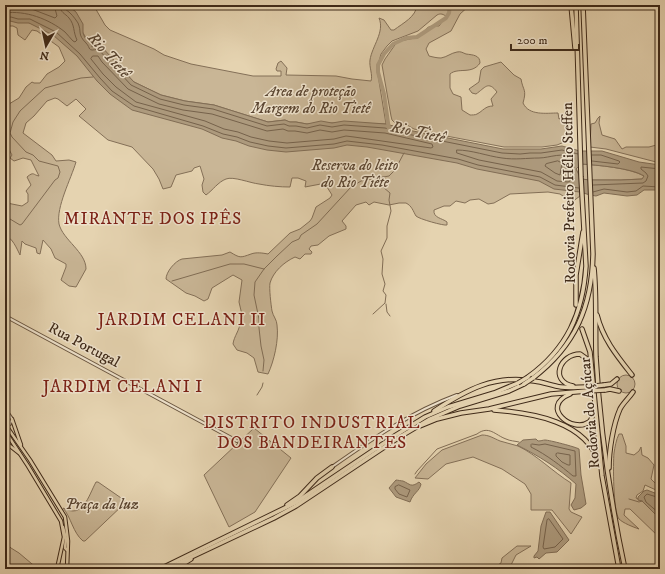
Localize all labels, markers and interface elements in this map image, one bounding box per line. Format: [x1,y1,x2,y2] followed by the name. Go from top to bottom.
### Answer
[26,26,66,66] north arrow
[511,26,579,52] scale bar
[83,27,136,83] water label: Rio Tietê
[517,33,547,48] text: 200 m
[39,47,50,63] text: N
[251,82,372,118] park label: Area de proteção Margem do Rio Tietê
[558,102,580,284] street label: Rodovia Prefeito Hélio Steffen
[388,116,448,148] water label: Rio Tietê
[311,156,399,192] park label: Reserva do leito do Rio Tiête
[64,208,242,230] district label: MIRANTE DOS IPÊS
[96,309,266,331] district label: JARDIM CELANI II
[45,318,123,372] street label: Rua Portugal
[576,356,604,469] street label: Rodovia do Açúcar
[41,376,203,398] district label: JARDIM CELANI I
[203,412,421,454] district label: DISTRITO INDUSTRIAL DOS BANDEIRANTES
[65,495,139,514] park label: Praça da luz

